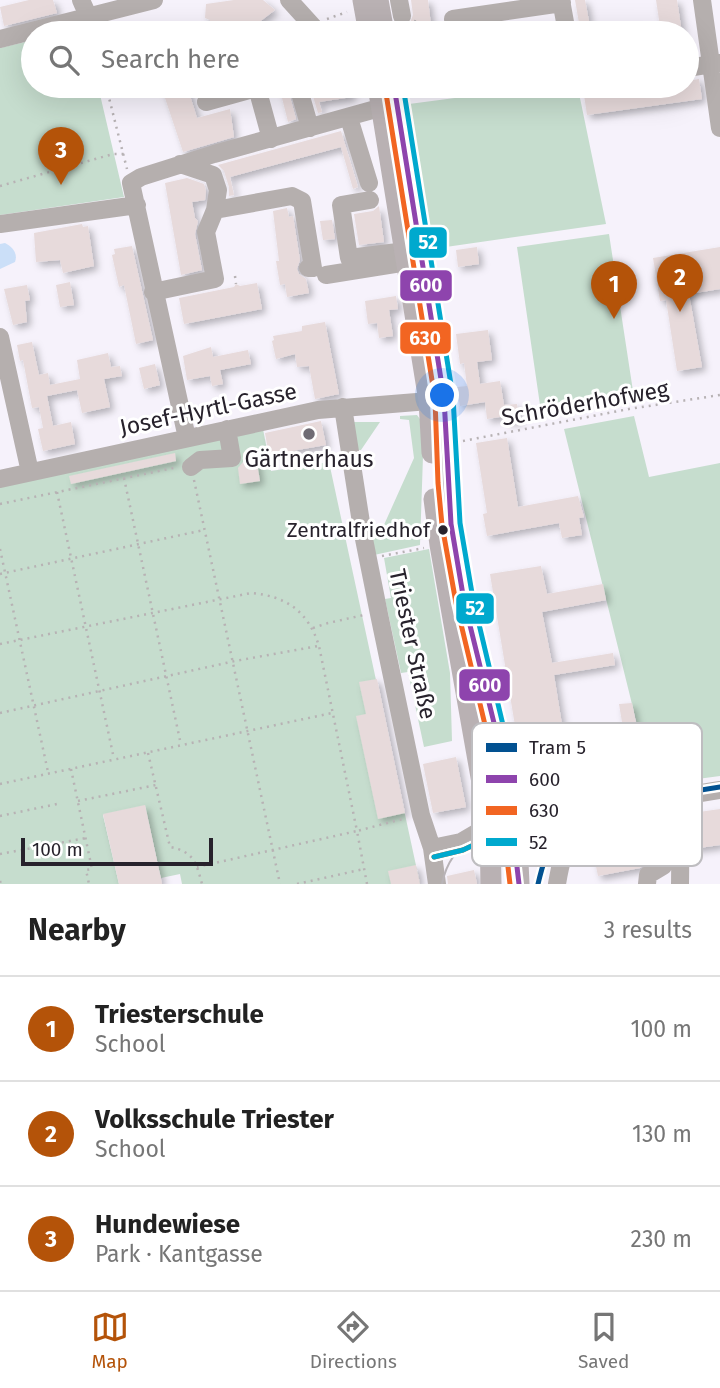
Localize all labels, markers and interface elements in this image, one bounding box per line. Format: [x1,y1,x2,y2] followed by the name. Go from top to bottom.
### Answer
[21,21,699,98] search box
[45,41,83,79] icon: search
[101,44,240,75] text: Search here
[38,127,84,185] pin: 3
[408,226,448,259] line badge: 52
[418,231,438,254] text: 52
[657,254,703,312] pin: 2
[591,261,637,319] pin: 1
[399,269,453,302] line badge: 600
[410,274,442,297] text: 600
[399,321,452,355] line badge: 630
[409,327,441,350] text: 630
[499,374,671,431] street label: Schröderhofweg
[117,377,299,441] street label: Josef-Hyrtl-Gasse
[425,378,459,412] your location
[301,426,317,442] marker: Gärtnerhaus
[244,445,374,473] place label: Gärtnerhaus
[287,517,432,543] place label: Zentralfriedhof
[436,523,450,537] marker: Zentralfriedhof
[383,566,443,722] street label: Triester Straße
[455,592,495,625] line badge: 52
[465,597,485,620] text: 52
[458,668,511,702] line badge: 600
[469,674,501,697] text: 600
[472,723,702,866] legend
[529,736,586,759] text: Tram 5
[529,768,560,791] text: 600
[529,799,559,822] text: 630
[529,831,548,854] text: 52
[21,835,214,867] scale bar
[32,838,83,861] text: 100 m
[28,912,126,948] text: Nearby
[604,916,692,944] text: 3 results
[95,999,264,1030] text: Triesterschule
[46,1015,56,1043] text: 1
[631,1015,692,1043] text: 100 m
[95,1030,166,1058] text: School
[95,1104,334,1135] text: Volksschule Triester
[45,1120,57,1148] text: 2
[632,1120,692,1148] text: 130 m
[95,1135,166,1163] text: School
[95,1209,240,1240] text: Hundewiese
[45,1225,57,1253] text: 3
[631,1225,692,1253] text: 230 m
[95,1240,263,1268] text: Park · Kantgasse
[91,1308,129,1373] tab: Map
[310,1308,397,1373] tab: Directions
[578,1308,629,1373] tab: Saved

